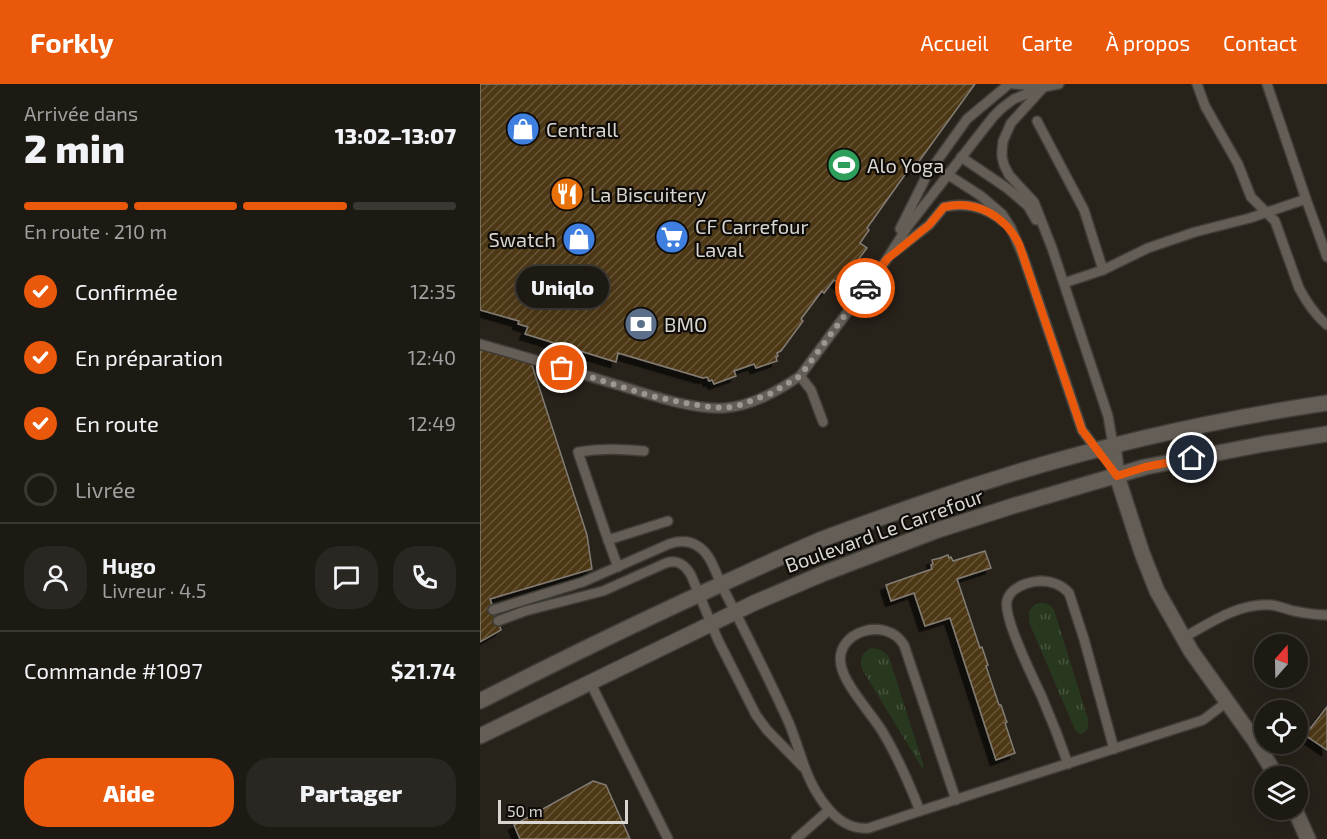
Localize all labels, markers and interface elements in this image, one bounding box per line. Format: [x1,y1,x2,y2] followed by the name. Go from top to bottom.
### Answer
[30,25,114,59] text: Forkly
[920,30,989,55] text: Accueil
[1022,30,1073,55] text: Carte
[1106,30,1190,55] text: À propos
[1223,30,1297,55] text: Contact
[24,101,138,125] text: Arrivée dans
[505,111,541,147] shop icon: Centrall
[546,117,618,141] place label: Centrall
[335,122,456,148] text: 13:02–13:07
[24,124,125,171] text: 2 min
[826,147,862,183] sports icon: Alo Yoga
[867,153,944,177] place label: Alo Yoga
[549,176,585,212] restaurant icon: La Biscuitery
[590,182,707,206] place label: La Biscuitery
[695,214,808,261] place label: CF Carrefour Laval
[24,219,167,243] text: En route · 210 m
[654,219,690,255] supermarket icon: CF Carrefour Laval
[561,221,597,257] shop icon: Swatch
[488,227,556,251] place label: Swatch
[835,258,895,318] courier
[516,266,608,308] callout: Uniqlo
[849,272,882,305] icon: car
[24,275,57,308] icon: check
[531,275,594,299] text: Uniqlo
[75,278,178,304] text: Confirmée
[410,279,456,303] text: 12:35
[623,306,659,342] bank icon: BMO
[664,312,707,336] place label: BMO
[24,341,57,374] icon: check
[536,342,587,393] pin
[75,344,223,370] text: En préparation
[408,345,456,369] text: 12:40
[545,351,578,384] icon: bag
[24,407,57,440] icon: check
[75,410,159,436] text: En route
[408,411,456,435] text: 12:49
[1166,432,1217,483] pin
[1175,441,1208,474] icon: home
[75,476,136,502] text: Livrée
[781,483,987,577] street label: Boulevard Le Carrefour
[24,546,87,609] button: person
[315,546,378,609] button: chat
[393,546,456,609] button: phone
[102,552,156,578] text: Hugo
[102,578,207,602] text: Livreur · 4.5
[1254,634,1308,688] north arrow
[1254,634,1308,820] map controls
[24,657,203,683] text: Commande #1097
[391,657,456,683] text: $21.74
[1254,700,1308,754] button: locate
[24,758,234,827] button: Aide
[246,758,456,827] button: Partager
[1254,766,1308,820] button: layers
[498,797,628,824] scale bar
[507,801,543,820] text: 50 m

